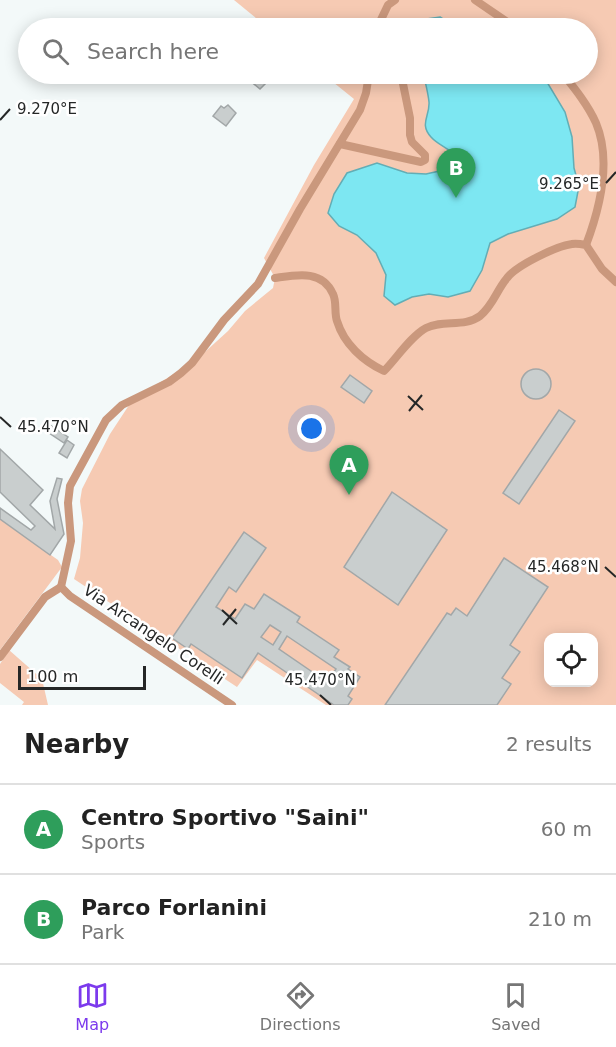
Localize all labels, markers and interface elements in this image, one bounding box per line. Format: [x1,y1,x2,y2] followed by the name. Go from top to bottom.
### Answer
[18,18,598,84] search box
[39,35,72,68] icon: search
[87,39,219,64] text: Search here
[17,100,77,118] text: 9.270°E
[436,148,476,198] pin: B
[539,175,599,193] text: 9.265°E
[297,414,326,443] your location
[17,418,89,436] text: 45.470°N
[330,446,368,495] pin: A
[527,558,599,576] text: 45.468°N
[80,580,228,689] street label: Via Arcangelo Corelli
[544,633,598,687] map controls
[544,633,598,687] button: locate
[18,663,146,690] scale bar
[27,667,78,686] text: 100 m
[284,671,356,689] text: 45.470°N
[24,729,129,759] text: Nearby
[506,732,592,756] text: 2 results
[81,805,369,830] text: Centro Sportivo "Saini"
[36,817,51,841] text: A
[541,817,592,841] text: 60 m
[81,830,145,854] text: Sports
[81,895,267,920] text: Parco Forlanini
[36,907,51,931] text: B
[528,907,592,931] text: 210 m
[81,920,124,944] text: Park
[75,979,109,1034] tab: Map
[260,979,340,1034] tab: Directions
[491,979,541,1034] tab: Saved

